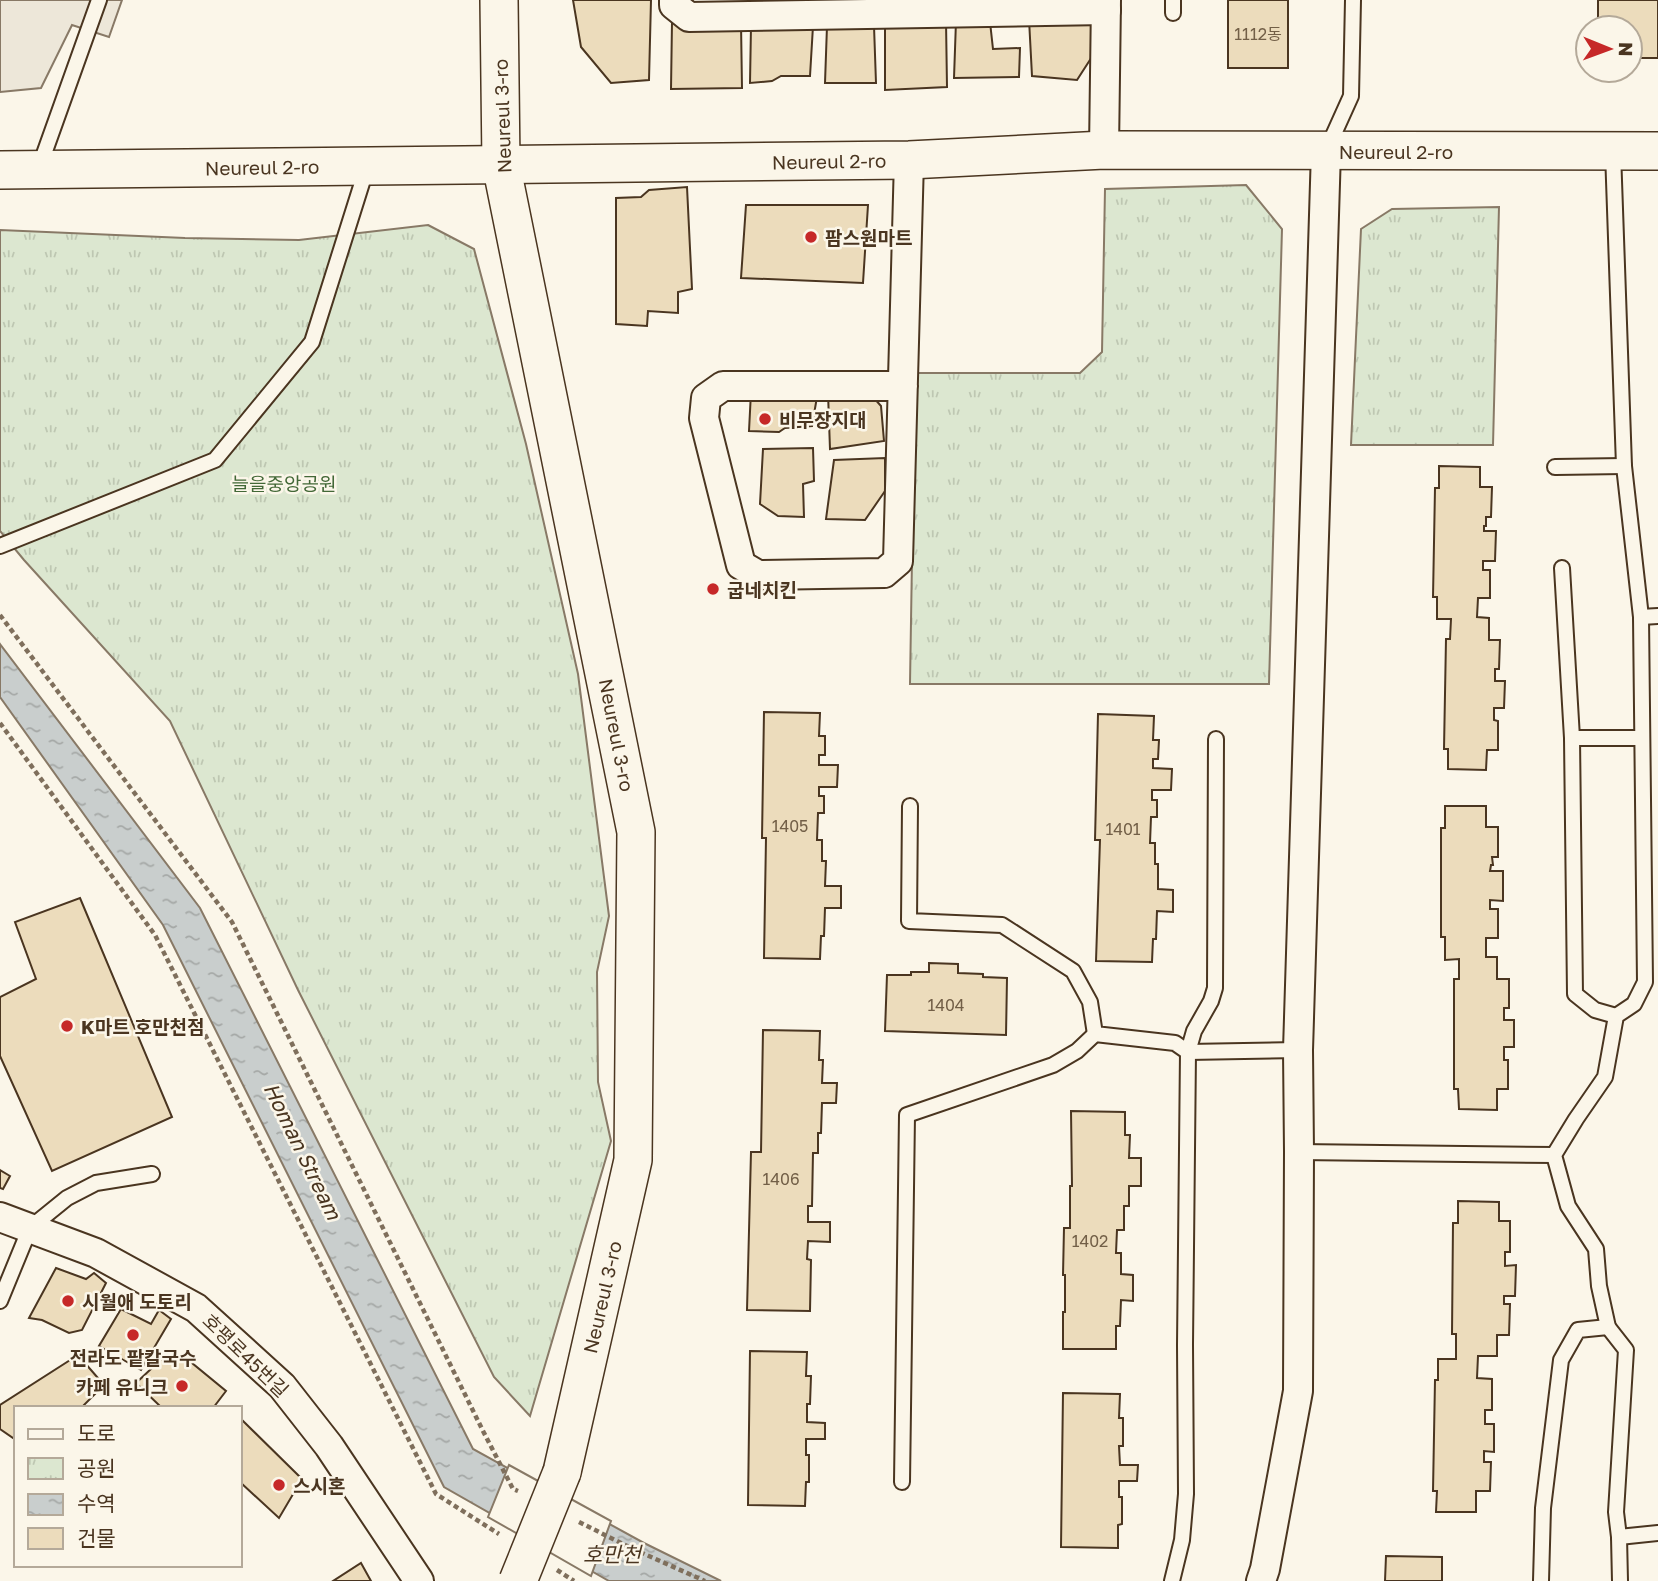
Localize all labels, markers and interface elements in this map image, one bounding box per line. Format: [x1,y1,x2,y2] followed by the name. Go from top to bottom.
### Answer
[1574,14,1644,84] north arrow
[1234,24,1282,44] house number: 1112동
[1615,42,1638,57] text: N
[489,58,515,174] street label: Neureul 3-ro
[1339,140,1453,163] street label: Neureul 2-ro
[772,149,886,173] street label: Neureul 2-ro
[205,155,319,179] street label: Neureul 2-ro
[825,226,912,249] place label: 팜스원마트
[803,229,819,245] marker: 팜스원마트
[779,408,866,431] place label: 비무장지대
[757,411,773,427] marker: 비무장지대
[232,472,336,495] park label: 늘을중앙공원
[727,578,797,601] place label: 굽네치킨
[705,581,721,597] marker: 굽네치킨
[595,677,639,793] street label: Neureul 3-ro
[772,816,808,836] house number: 1405
[1105,819,1141,839] house number: 1401
[927,995,965,1015] house number: 1404
[81,1015,204,1038] place label: K마트 호만천점
[59,1018,75,1034] marker: K마트 호만천점
[259,1078,348,1225] water label: Homan Stream
[762,1169,800,1189] house number: 1406
[1072,1231,1108,1251] house number: 1402
[578,1239,626,1355] street label: Neureul 3-ro
[82,1290,192,1313] place label: 시월애 도토리
[60,1293,76,1309] marker: 시월애 도토리
[198,1309,294,1401] street label: 호평로45번길
[125,1327,141,1343] marker: 전라도 팥칼국수
[69,1346,197,1369] place label: 전라도 팥칼국수
[76,1375,168,1398] place label: 카페 유니크
[174,1378,190,1394] marker: 카페 유니크
[14,1406,242,1567] legend
[77,1420,116,1446] text: 도로
[77,1455,116,1481] text: 공원
[293,1474,345,1497] place label: 스시혼
[271,1477,287,1493] marker: 스시혼
[77,1490,116,1516] text: 수역
[77,1525,116,1551] text: 건물
[583,1541,644,1567] water label: 호만천

